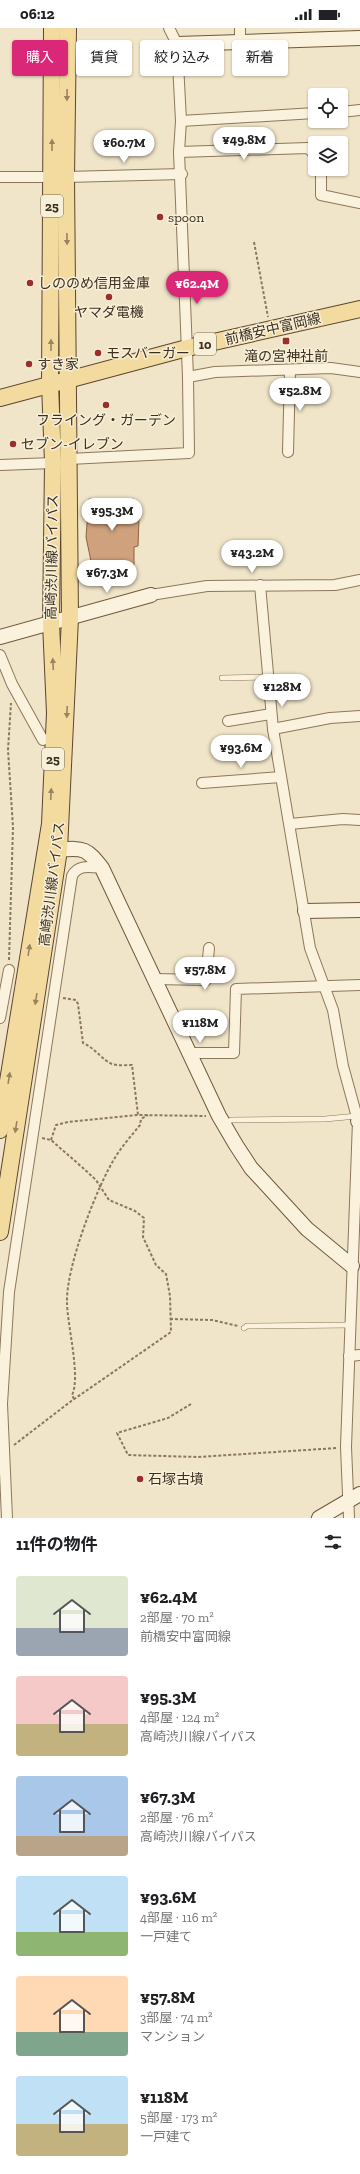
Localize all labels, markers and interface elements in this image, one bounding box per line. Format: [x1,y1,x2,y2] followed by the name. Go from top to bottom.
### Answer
[20,5,55,23] text: 06:12
[12,40,68,76] chip: 購入
[76,40,132,76] chip: 賃貸
[140,40,224,76] chip: 絞り込み
[232,40,288,76] chip: 新着
[308,88,348,176] map controls
[308,88,348,128] button: locate
[64,89,70,102] one-way arrow
[211,127,277,161] pin: ¥49.8M
[91,130,157,164] pin: ¥60.7M
[222,132,266,147] text: ¥49.8M
[103,135,145,150] text: ¥60.7M
[308,136,348,176] button: layers
[49,138,55,151] one-way arrow
[41,195,63,217] road number: 25
[168,209,204,226] place label: spoon
[155,212,165,222] marker: spoon
[64,233,70,246] one-way arrow
[164,271,230,305] pin: ¥62.4M
[38,275,150,292] place label: しののめ信用金庫
[175,276,219,291] text: ¥62.4M
[25,278,35,288] marker: しののめ信用金庫
[104,292,114,302] marker: ヤマダ電機
[74,304,144,321] place label: ヤマダ電機
[223,310,323,348] street label: 前橋安中富岡線
[194,333,216,355] road number: 10
[281,336,291,346] marker: 滝の宮神社前
[48,338,54,351] one-way arrow
[106,345,190,362] place label: モスバーガー
[93,348,103,358] marker: モスバーガー
[244,348,328,365] place label: 滝の宮神社前
[37,356,79,373] place label: すき家
[24,359,34,369] marker: すき家
[267,378,333,412] pin: ¥52.8M
[278,383,322,398] text: ¥52.8M
[101,400,111,410] marker: フライング・ガーデン
[36,412,176,429] place label: フライング・ガーデン
[21,436,124,453] place label: セブン-イレブン
[8,439,18,449] marker: セブン-イレブン
[42,494,62,620] street label: 高崎渋川線バイパス
[79,498,145,532] pin: ¥95.3M
[90,503,134,518] text: ¥95.3M
[219,540,285,574] pin: ¥43.2M
[230,545,274,560] text: ¥43.2M
[74,560,140,594] pin: ¥67.3M
[86,565,128,580] text: ¥67.3M
[49,658,56,670] one-way arrow
[254,674,310,708] pin: ¥128M
[263,679,301,694] text: ¥128M
[63,706,70,718] one-way arrow
[208,735,274,769] pin: ¥93.6M
[219,740,263,755] text: ¥93.6M
[42,748,64,770] road number: 25
[48,787,54,800] one-way arrow
[36,821,68,947] street label: 高崎渋川線バイパス
[27,944,33,956] one-way arrow
[172,957,238,991] pin: ¥57.8M
[184,962,226,977] text: ¥57.8M
[33,993,39,1005] one-way arrow
[172,1010,228,1044] pin: ¥118M
[182,1015,218,1030] text: ¥118M
[6,1072,12,1084] one-way arrow
[13,1121,19,1133] one-way arrow
[148,1471,204,1488] place label: 石塚古墳
[135,1474,145,1484] marker: 石塚古墳
[322,1531,344,1553] icon: filters
[16,1534,98,1554] text: 11件の物件
[140,1587,197,1607] text: ¥62.4M
[48,1592,96,1640] icon: home
[140,1610,214,1625] text: 2部屋 · 70 m²
[140,1629,231,1644] text: 前橋安中富岡線
[140,1687,196,1707] text: ¥95.3M
[48,1692,96,1740] icon: home
[140,1710,219,1725] text: 4部屋 · 124 m²
[140,1729,257,1744] text: 高崎渋川線バイパス
[140,1787,195,1807] text: ¥67.3M
[48,1792,96,1840] icon: home
[140,1810,213,1825] text: 2部屋 · 76 m²
[140,1829,257,1844] text: 高崎渋川線バイパス
[140,1887,196,1907] text: ¥93.6M
[48,1892,96,1940] icon: home
[140,1910,217,1925] text: 4部屋 · 116 m²
[140,1929,192,1944] text: 一戸建て
[140,1987,195,2007] text: ¥57.8M
[48,1992,96,2040] icon: home
[140,2010,213,2025] text: 3部屋 · 74 m²
[140,2029,205,2044] text: マンション
[140,2087,188,2107] text: ¥118M
[48,2092,96,2140] icon: home
[140,2110,217,2125] text: 5部屋 · 173 m²
[140,2129,192,2144] text: 一戸建て

